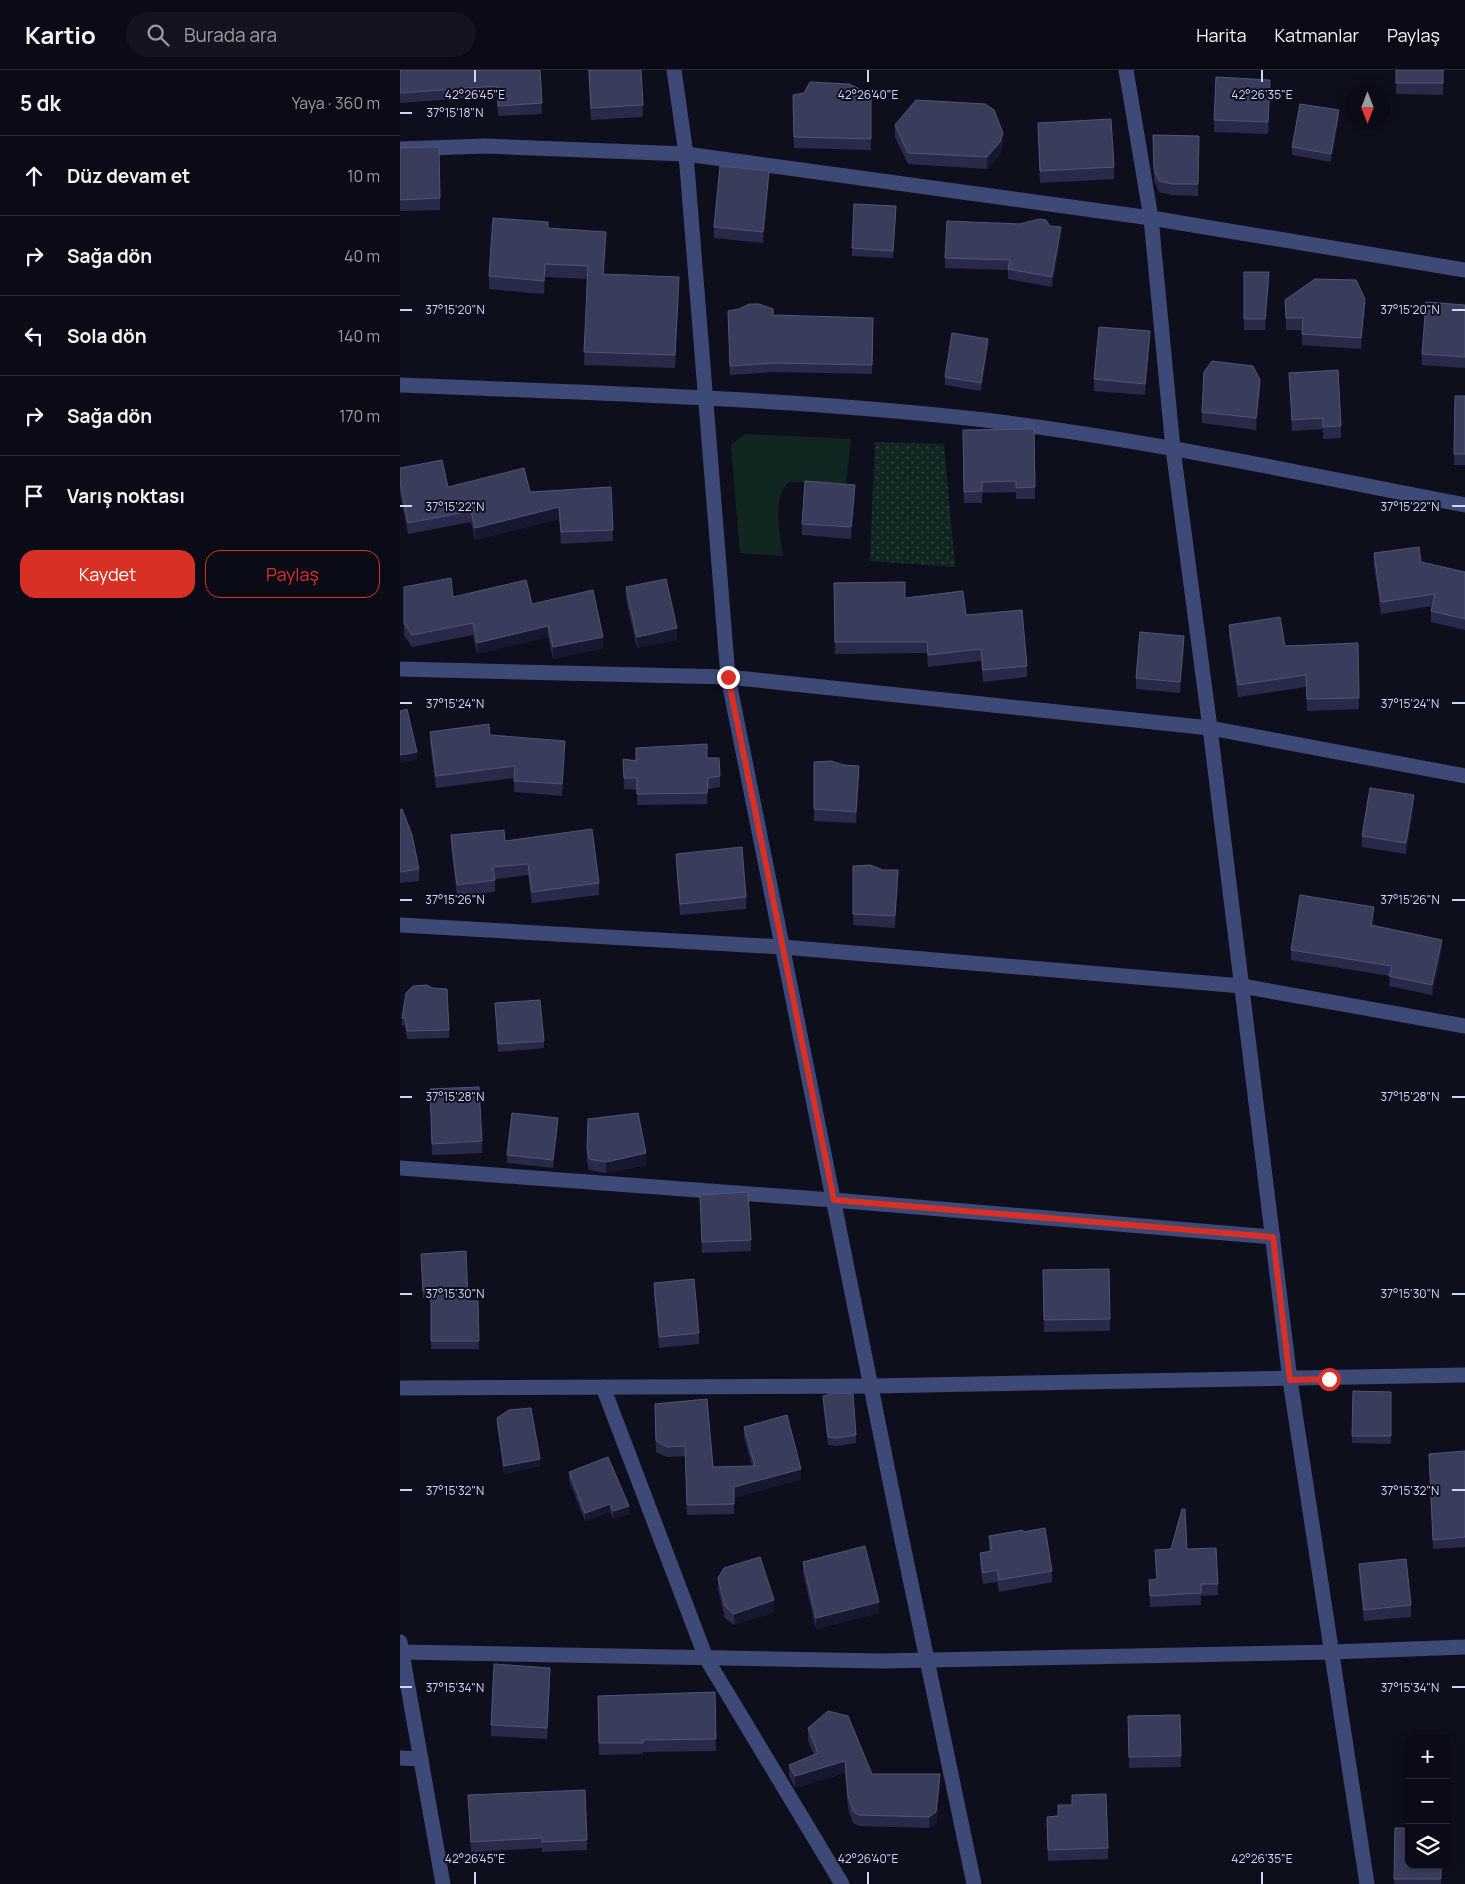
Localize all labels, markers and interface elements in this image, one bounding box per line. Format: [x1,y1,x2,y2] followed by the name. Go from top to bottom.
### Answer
[126,12,476,57] search box
[25,18,96,51] text: Kartio
[144,21,172,49] icon: search
[184,22,277,48] text: Burada ara
[1196,23,1246,47] text: Harita
[1274,23,1359,47] text: Katmanlar
[1387,23,1440,47] text: Paylaş
[1345,85,1390,130] north arrow
[445,86,505,103] text: 42°26'45"E
[838,86,898,103] text: 42°26'40"E
[1231,86,1293,103] text: 42°26'35"E
[20,89,61,117] text: 5 dk
[292,92,380,114] text: Yaya · 360 m
[427,104,483,121] text: 37°15'18"N
[20,162,48,190] icon: ahead
[67,163,190,189] text: Düz devam et
[347,165,380,187] text: 10 m
[20,242,48,270] icon: right
[67,243,152,269] text: Sağa dön
[344,245,380,267] text: 40 m
[425,301,485,318] text: 37°15'20"N
[1380,301,1440,318] text: 37°15'20"N
[20,322,48,350] icon: left
[67,323,147,349] text: Sola dön
[338,325,380,347] text: 140 m
[20,402,48,430] icon: right
[67,403,152,429] text: Sağa dön
[339,405,380,427] text: 170 m
[20,482,48,510] icon: arrive
[67,483,185,509] text: Varış noktası
[426,498,484,515] text: 37°15'22"N
[1381,498,1439,515] text: 37°15'22"N
[20,550,195,598] button: Kaydet
[205,550,380,598] button: Paylaş
[717,666,740,689] route end
[426,695,484,712] text: 37°15'24"N
[1381,695,1439,712] text: 37°15'24"N
[425,891,485,908] text: 37°15'26"N
[1380,891,1440,908] text: 37°15'26"N
[426,1088,484,1105] text: 37°15'28"N
[1381,1088,1439,1105] text: 37°15'28"N
[425,1285,485,1302] text: 37°15'30"N
[1380,1285,1440,1302] text: 37°15'30"N
[1318,1368,1341,1391] route start
[426,1482,484,1499] text: 37°15'32"N
[1381,1482,1439,1499] text: 37°15'32"N
[426,1679,484,1696] text: 37°15'34"N
[1381,1679,1439,1696] text: 37°15'34"N
[1405,1734,1450,1869] map controls
[1405,1734,1450,1779] button: +
[1405,1779,1450,1824] button: −
[1405,1824,1450,1869] button: layers
[445,1850,505,1867] text: 42°26'45"E
[838,1850,898,1867] text: 42°26'40"E
[1231,1850,1293,1867] text: 42°26'35"E

